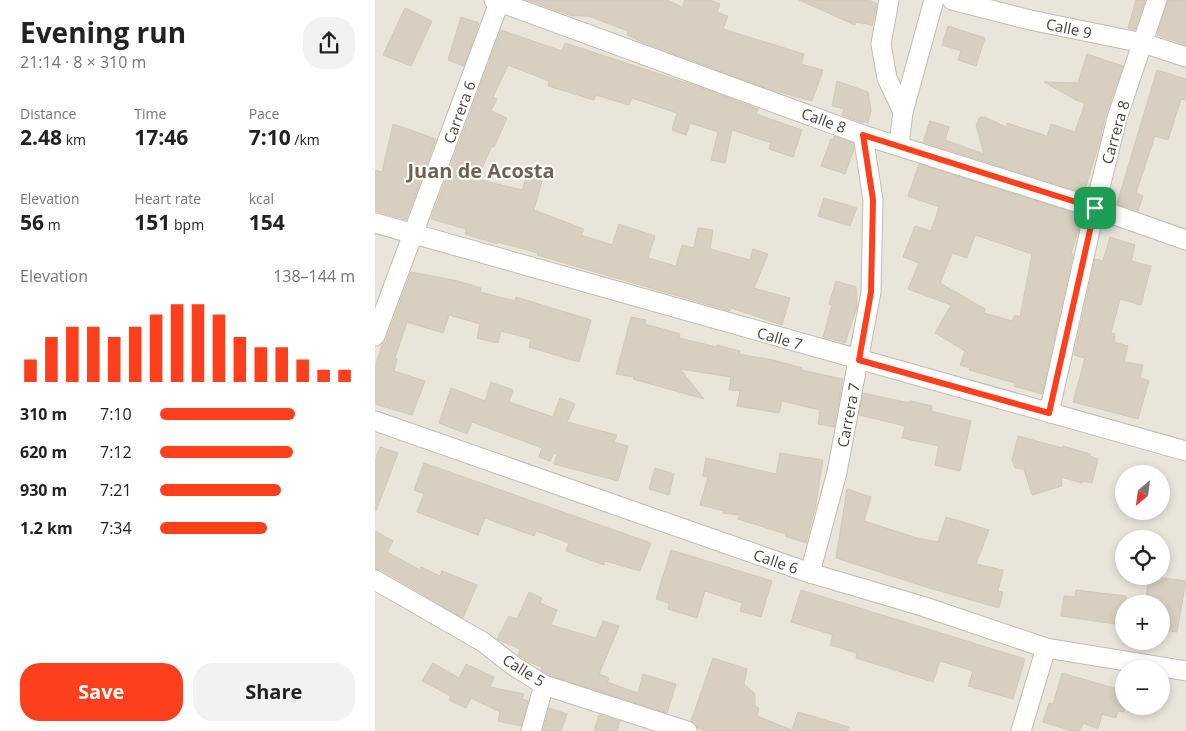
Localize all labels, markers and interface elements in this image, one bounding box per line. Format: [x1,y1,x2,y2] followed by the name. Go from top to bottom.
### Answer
[20,13,186,51] text: Evening run
[1044,13,1094,43] street label: Calle 9
[303,17,355,69] button: share
[20,51,146,73] text: 21:14 · 8 × 310 m
[438,78,480,146] street label: Carrera 6
[1096,98,1134,166] street label: Carrera 8
[799,103,849,137] street label: Calle 8
[20,104,76,123] text: Distance
[134,104,166,123] text: Time
[249,104,279,123] text: Pace
[20,123,62,151] text: 2.48
[134,123,188,151] text: 17:46
[249,123,291,151] text: 7:10
[62,130,86,149] text: km
[291,130,320,149] text: /km
[405,157,555,184] district label: Juan de Acosta
[1074,187,1116,229] pin
[20,189,79,208] text: Elevation
[134,189,201,208] text: Heart rate
[249,189,274,208] text: kcal
[1081,194,1109,222] icon: arrive
[20,208,44,236] text: 56
[134,208,170,236] text: 151
[249,208,285,236] text: 154
[44,215,61,234] text: m
[170,215,204,234] text: bpm
[20,265,88,287] text: Elevation
[273,265,355,287] text: 138–144 m
[755,322,805,354] street label: Calle 7
[832,381,864,449] street label: Carrera 7
[20,403,67,425] text: 310 m
[100,403,132,425] text: 7:10
[20,441,67,463] text: 620 m
[100,441,132,463] text: 7:12
[1115,465,1170,520] north arrow
[1115,465,1170,715] map controls
[20,479,67,501] text: 930 m
[100,479,132,501] text: 7:21
[20,517,73,539] text: 1.2 km
[100,517,132,539] text: 7:34
[1115,530,1170,585] button: locate
[751,544,801,578] street label: Calle 6
[1115,595,1170,650] button: +
[499,649,549,691] street label: Calle 5
[1115,660,1170,715] button: −
[20,663,183,721] button: Save
[193,663,355,721] button: Share

